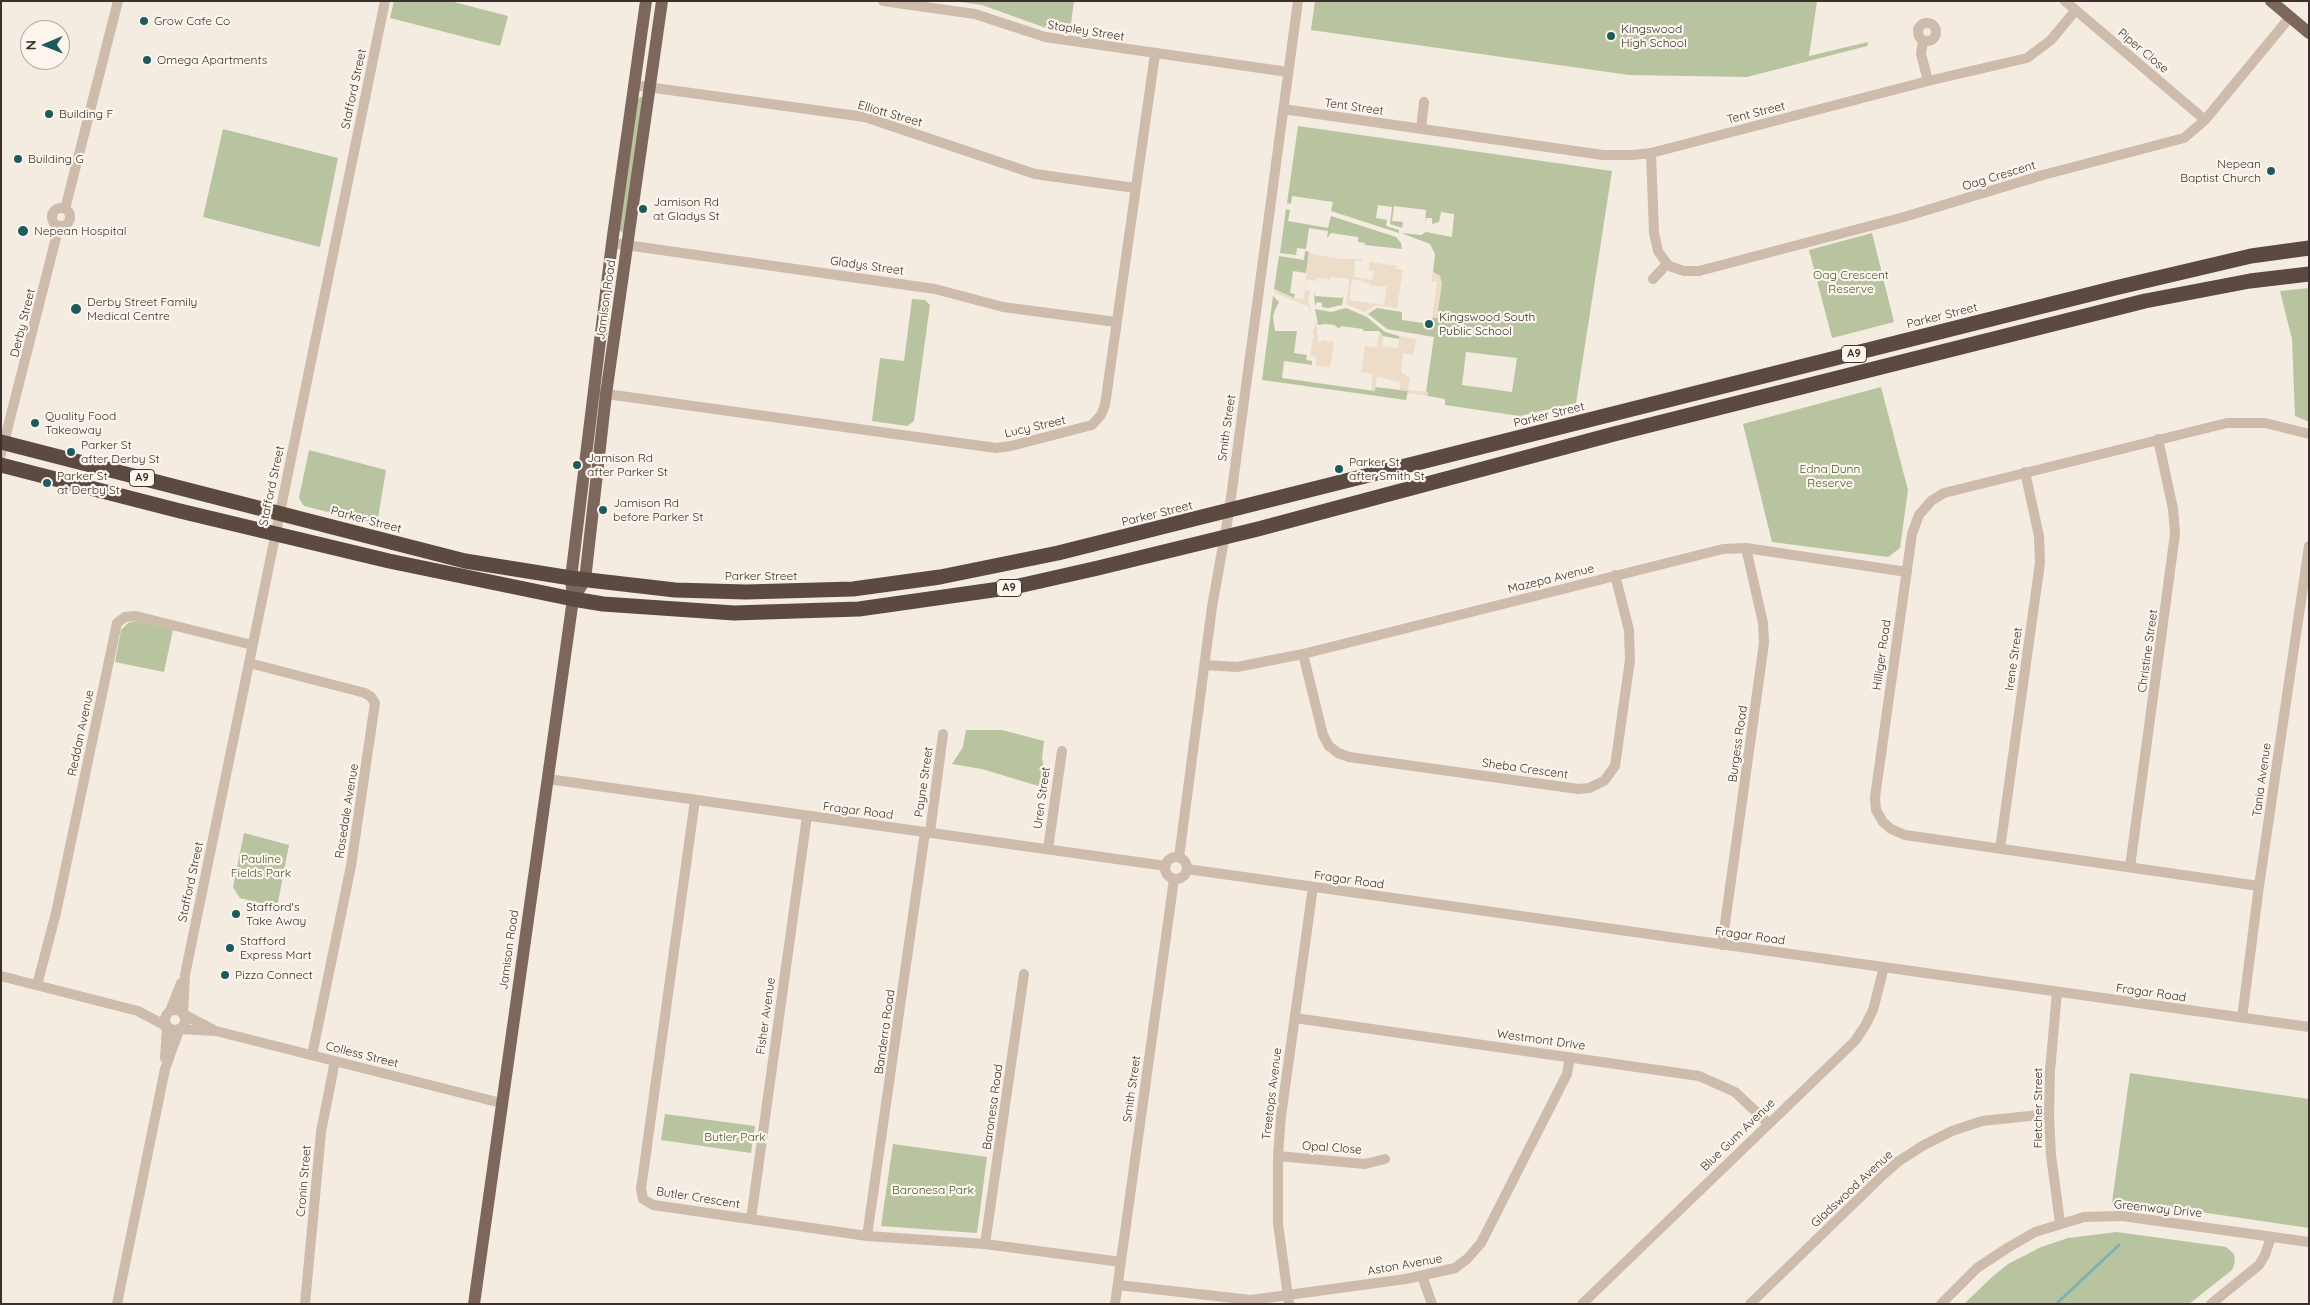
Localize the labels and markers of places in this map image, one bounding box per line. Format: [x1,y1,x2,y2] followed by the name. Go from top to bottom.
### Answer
[154,14,230,28] place label: Grow Cafe Co
[138,15,150,27] marker: Grow Cafe Co
[1621,22,1687,50] place label: Kingswood High School
[1605,30,1617,42] marker: Kingswood High School
[157,53,267,67] place label: Omega Apartments
[141,54,153,66] marker: Omega Apartments
[59,107,113,121] place label: Building F
[43,108,55,120] marker: Building F
[28,152,84,166] place label: Building G
[12,153,24,165] marker: Building G
[2180,157,2261,185] place label: Nepean Baptist Church
[2265,165,2277,177] marker: Nepean Baptist Church
[653,195,720,223] place label: Jamison Rd at Gladys St
[637,203,649,215] marker: Jamison Rd at Gladys St
[16,224,30,238] marker: Nepean Hospital
[34,224,127,238] place label: Nepean Hospital
[87,295,197,323] place label: Derby Street Family Medical Centre
[69,302,83,316] marker: Derby Street Family Medical Centre
[1439,310,1535,338] place label: Kingswood South Public School
[1423,318,1435,330] marker: Kingswood South Public School
[45,409,116,437] place label: Quality Food Takeaway
[29,417,41,429] marker: Quality Food Takeaway
[81,438,160,466] place label: Parker St after Derby St
[65,446,77,458] marker: Parker St after Derby St
[587,451,668,479] place label: Jamison Rd after Parker St
[1349,455,1425,483] place label: Parker St after Smith St
[571,459,583,471] marker: Jamison Rd after Parker St
[1333,463,1345,475] marker: Parker St after Smith St
[57,469,120,497] place label: Parker St at Derby St
[41,477,53,489] marker: Parker St at Derby St
[613,496,703,524] place label: Jamison Rd before Parker St
[597,504,609,516] marker: Jamison Rd before Parker St
[246,900,306,928] place label: Stafford's Take Away
[230,908,242,920] marker: Stafford's Take Away
[240,934,311,962] place label: Stafford Express Mart
[224,942,236,954] marker: Stafford Express Mart
[235,968,313,982] place label: Pizza Connect
[219,969,231,981] marker: Pizza Connect

